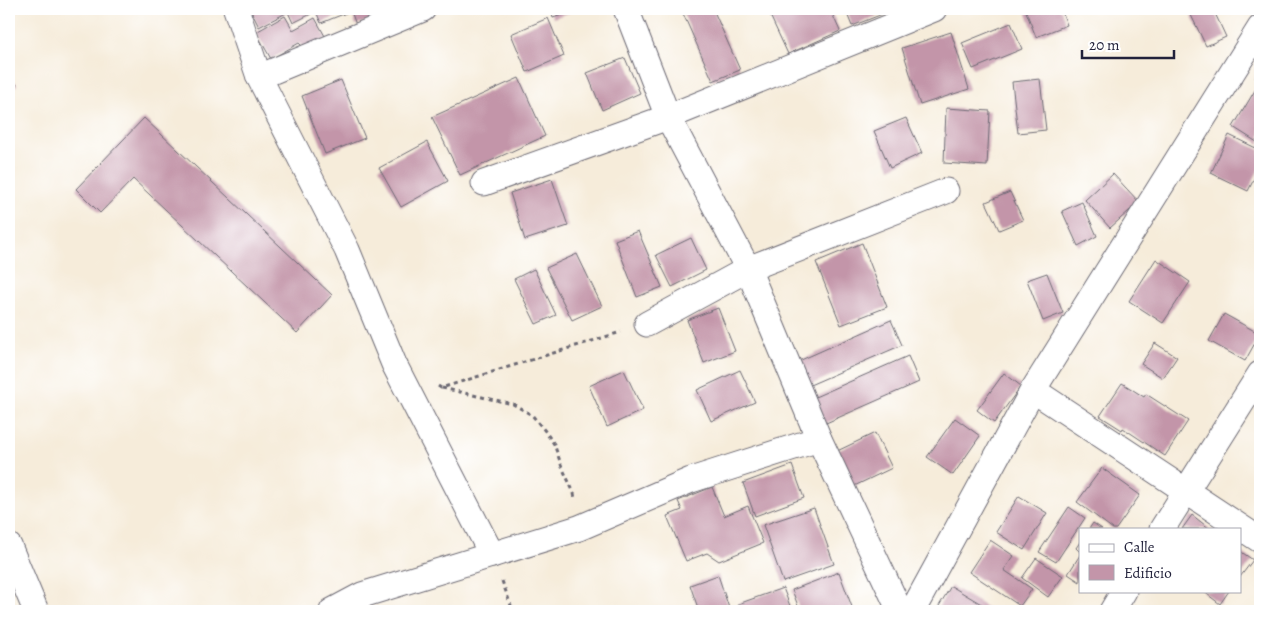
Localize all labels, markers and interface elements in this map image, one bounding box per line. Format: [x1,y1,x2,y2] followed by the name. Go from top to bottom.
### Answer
[1082,28,1174,60] scale bar
[1089,35,1120,55] text: 20 m
[1079,528,1242,592] legend
[1124,537,1155,557] text: Calle
[1124,563,1172,583] text: Edificio

